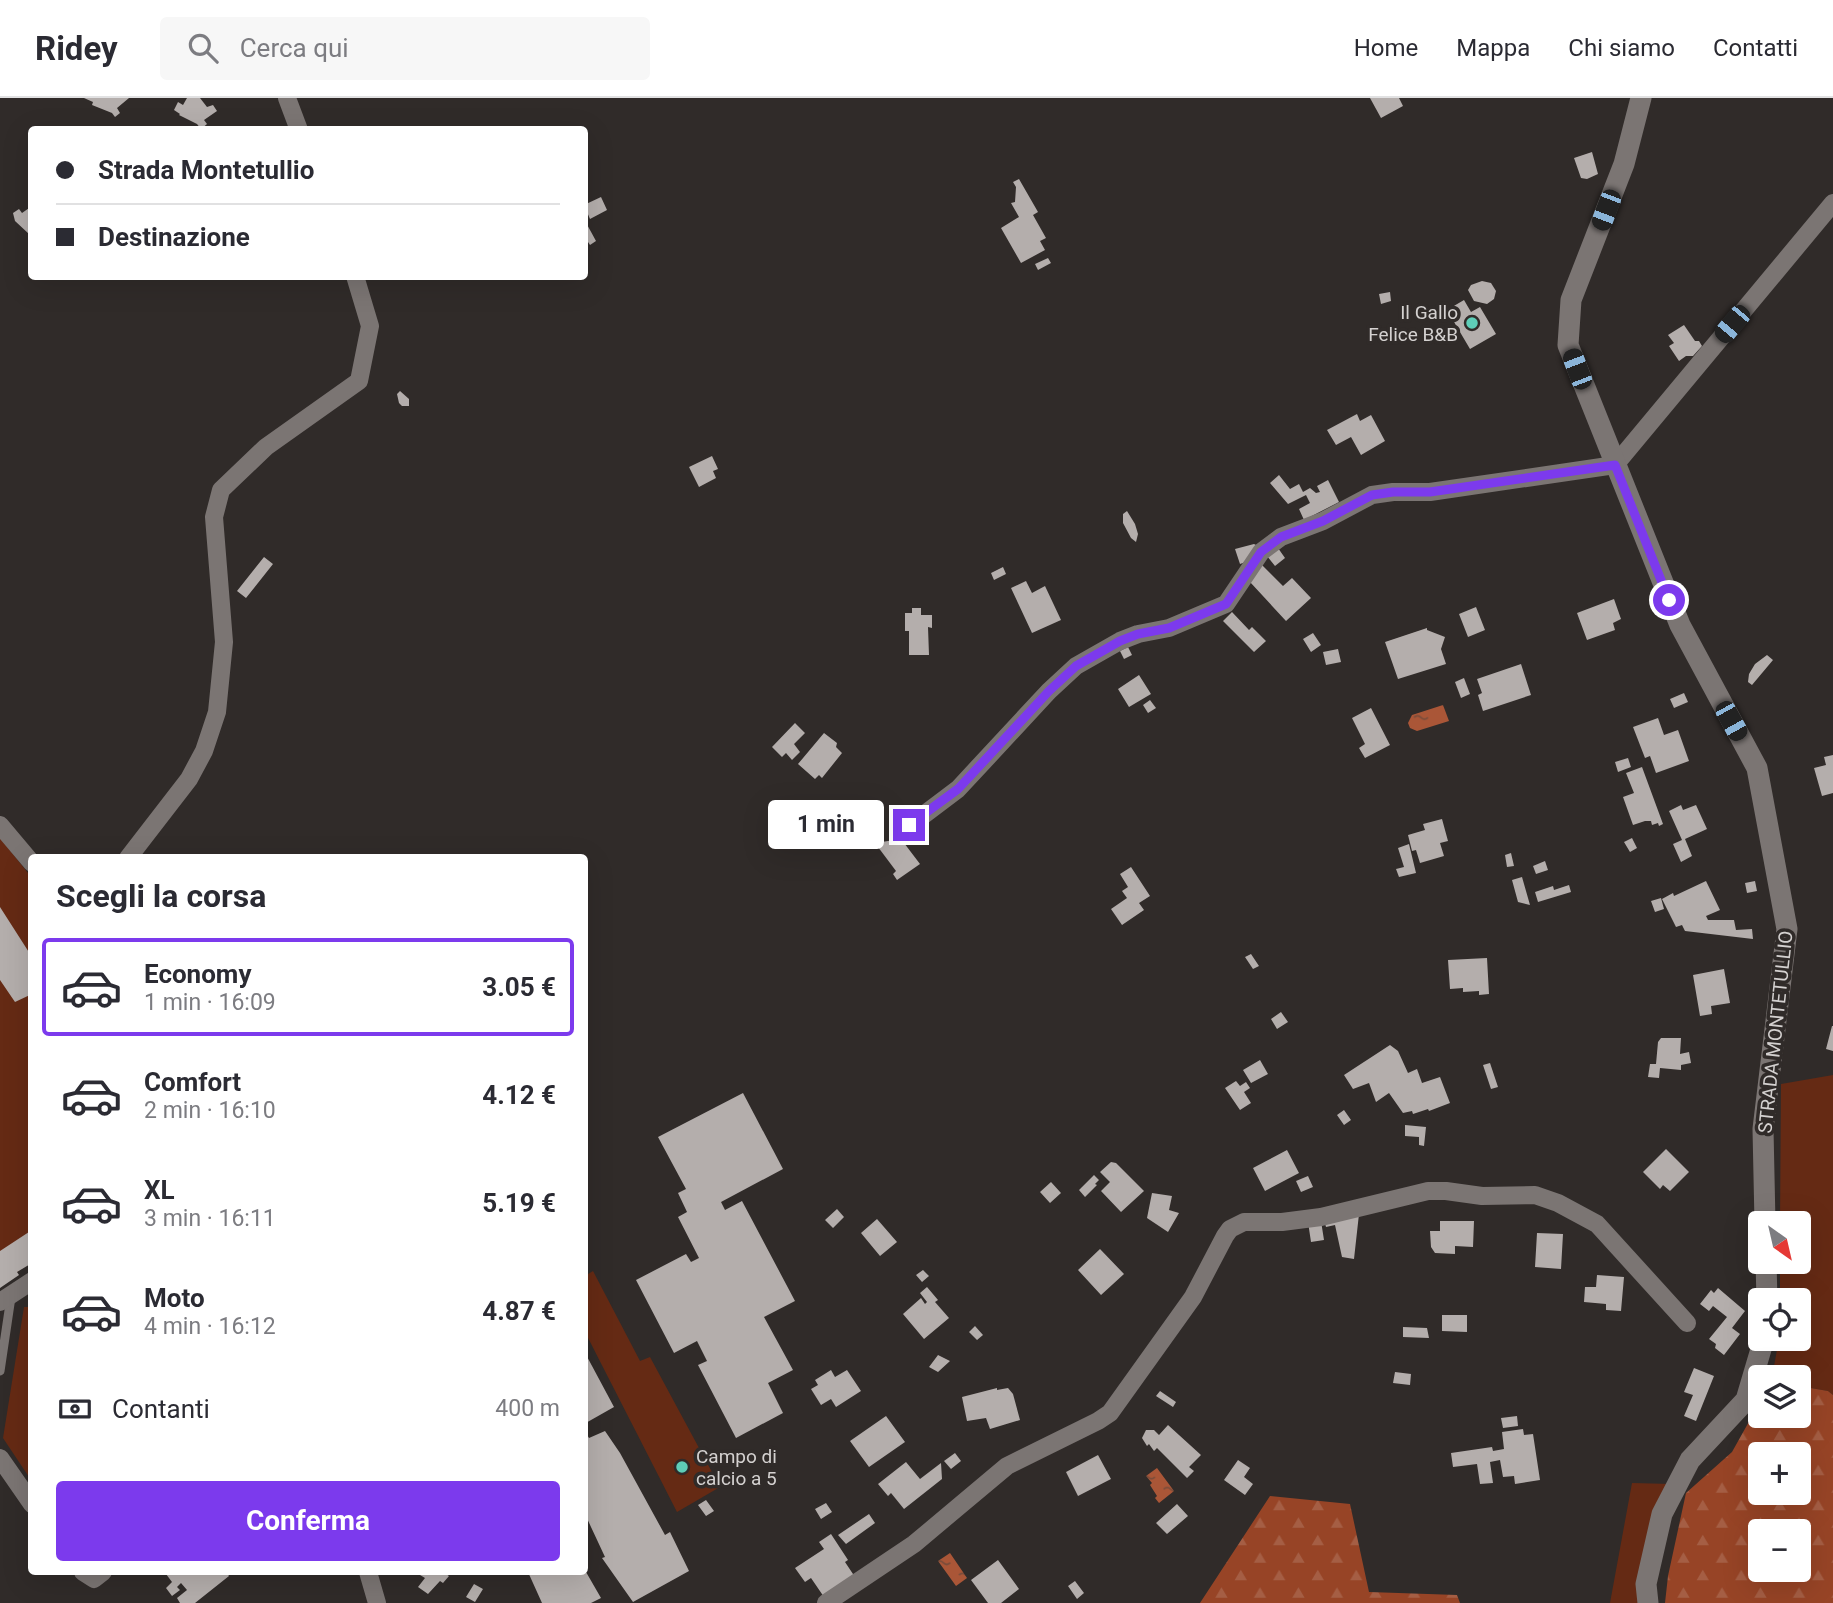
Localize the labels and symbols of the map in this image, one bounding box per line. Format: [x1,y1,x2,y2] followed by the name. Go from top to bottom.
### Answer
[1589,187,1624,233] car
[1368,301,1458,346] place label: Il Gallo Felice B&B
[1711,301,1754,347] car
[1464,315,1480,331] marker: Il Gallo Felice B&B
[1560,346,1595,392] car
[1653,584,1685,616] route start
[1712,698,1751,744] car
[769,800,884,850] callout: 1 min
[893,809,925,841] route end
[1753,930,1798,1135] street label: STRADA MONTETULLIO
[1748,1211,1811,1274] north arrow
[696,1445,777,1490] place label: Campo di calcio a 5
[674,1459,690,1475] marker: Campo di calcio a 5

